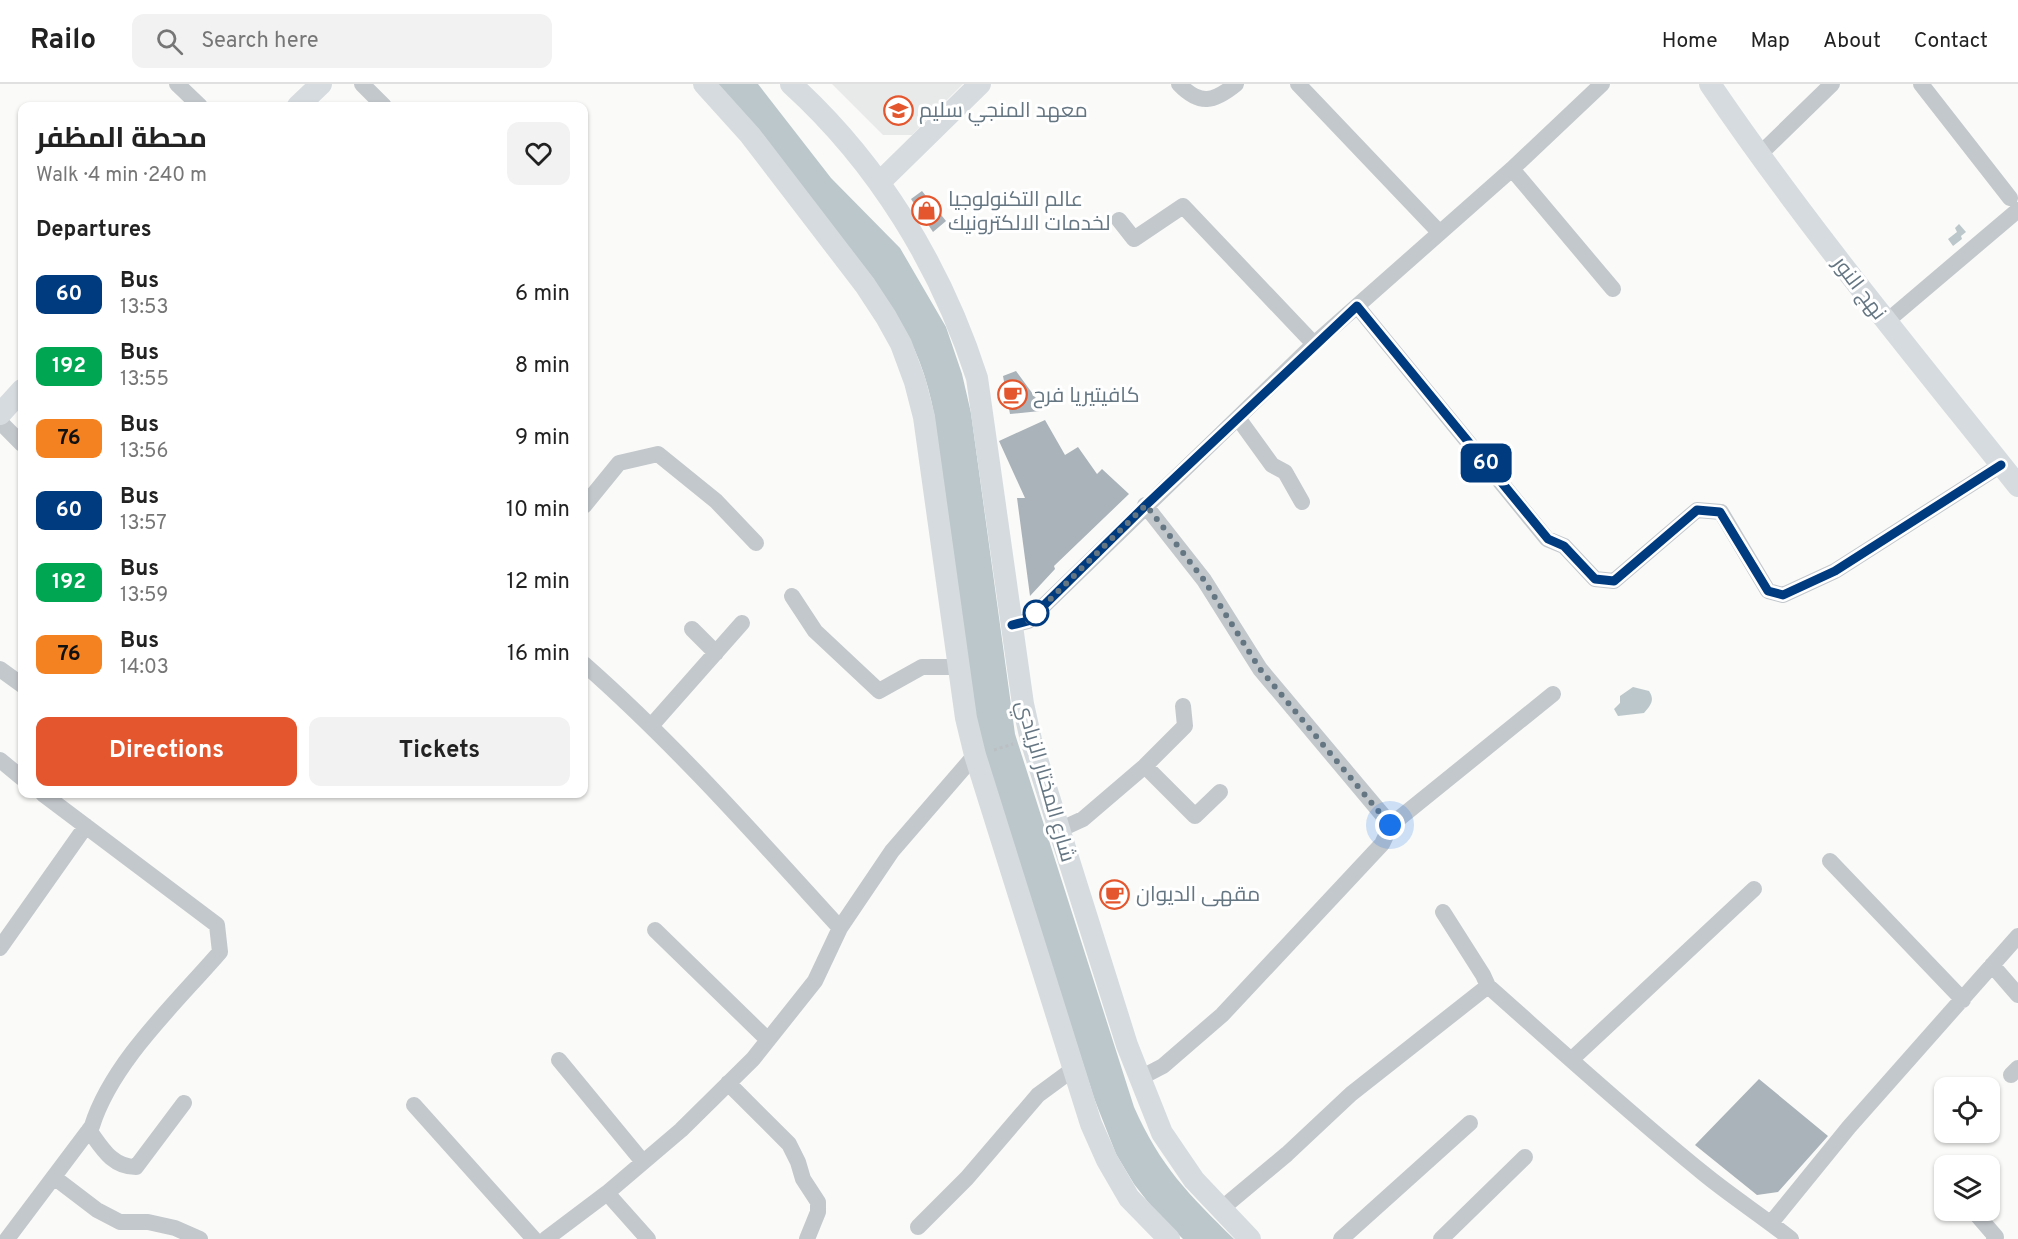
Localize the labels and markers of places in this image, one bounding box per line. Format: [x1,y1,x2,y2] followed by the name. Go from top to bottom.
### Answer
[882,94,914,126] school or university icon: معهد المنجي سليم
[919,98,1088,126] place label: معهد المنجي سليم
[948,187,1111,238] place label: عالم التكنولوجيا لخدمات الالكترونيك
[911,195,943,227] shop icon: عالم التكنولوجيا لخدمات الالكترونيك
[996,379,1028,411] cafe icon: كافيتيريا فرح
[1033,383,1140,410] place label: كافيتيريا فرح
[1023,600,1049,626] unlabelled marker
[1099,878,1131,910] cafe icon: مقهى الديوان
[1136,882,1260,909] place label: مقهى الديوان

